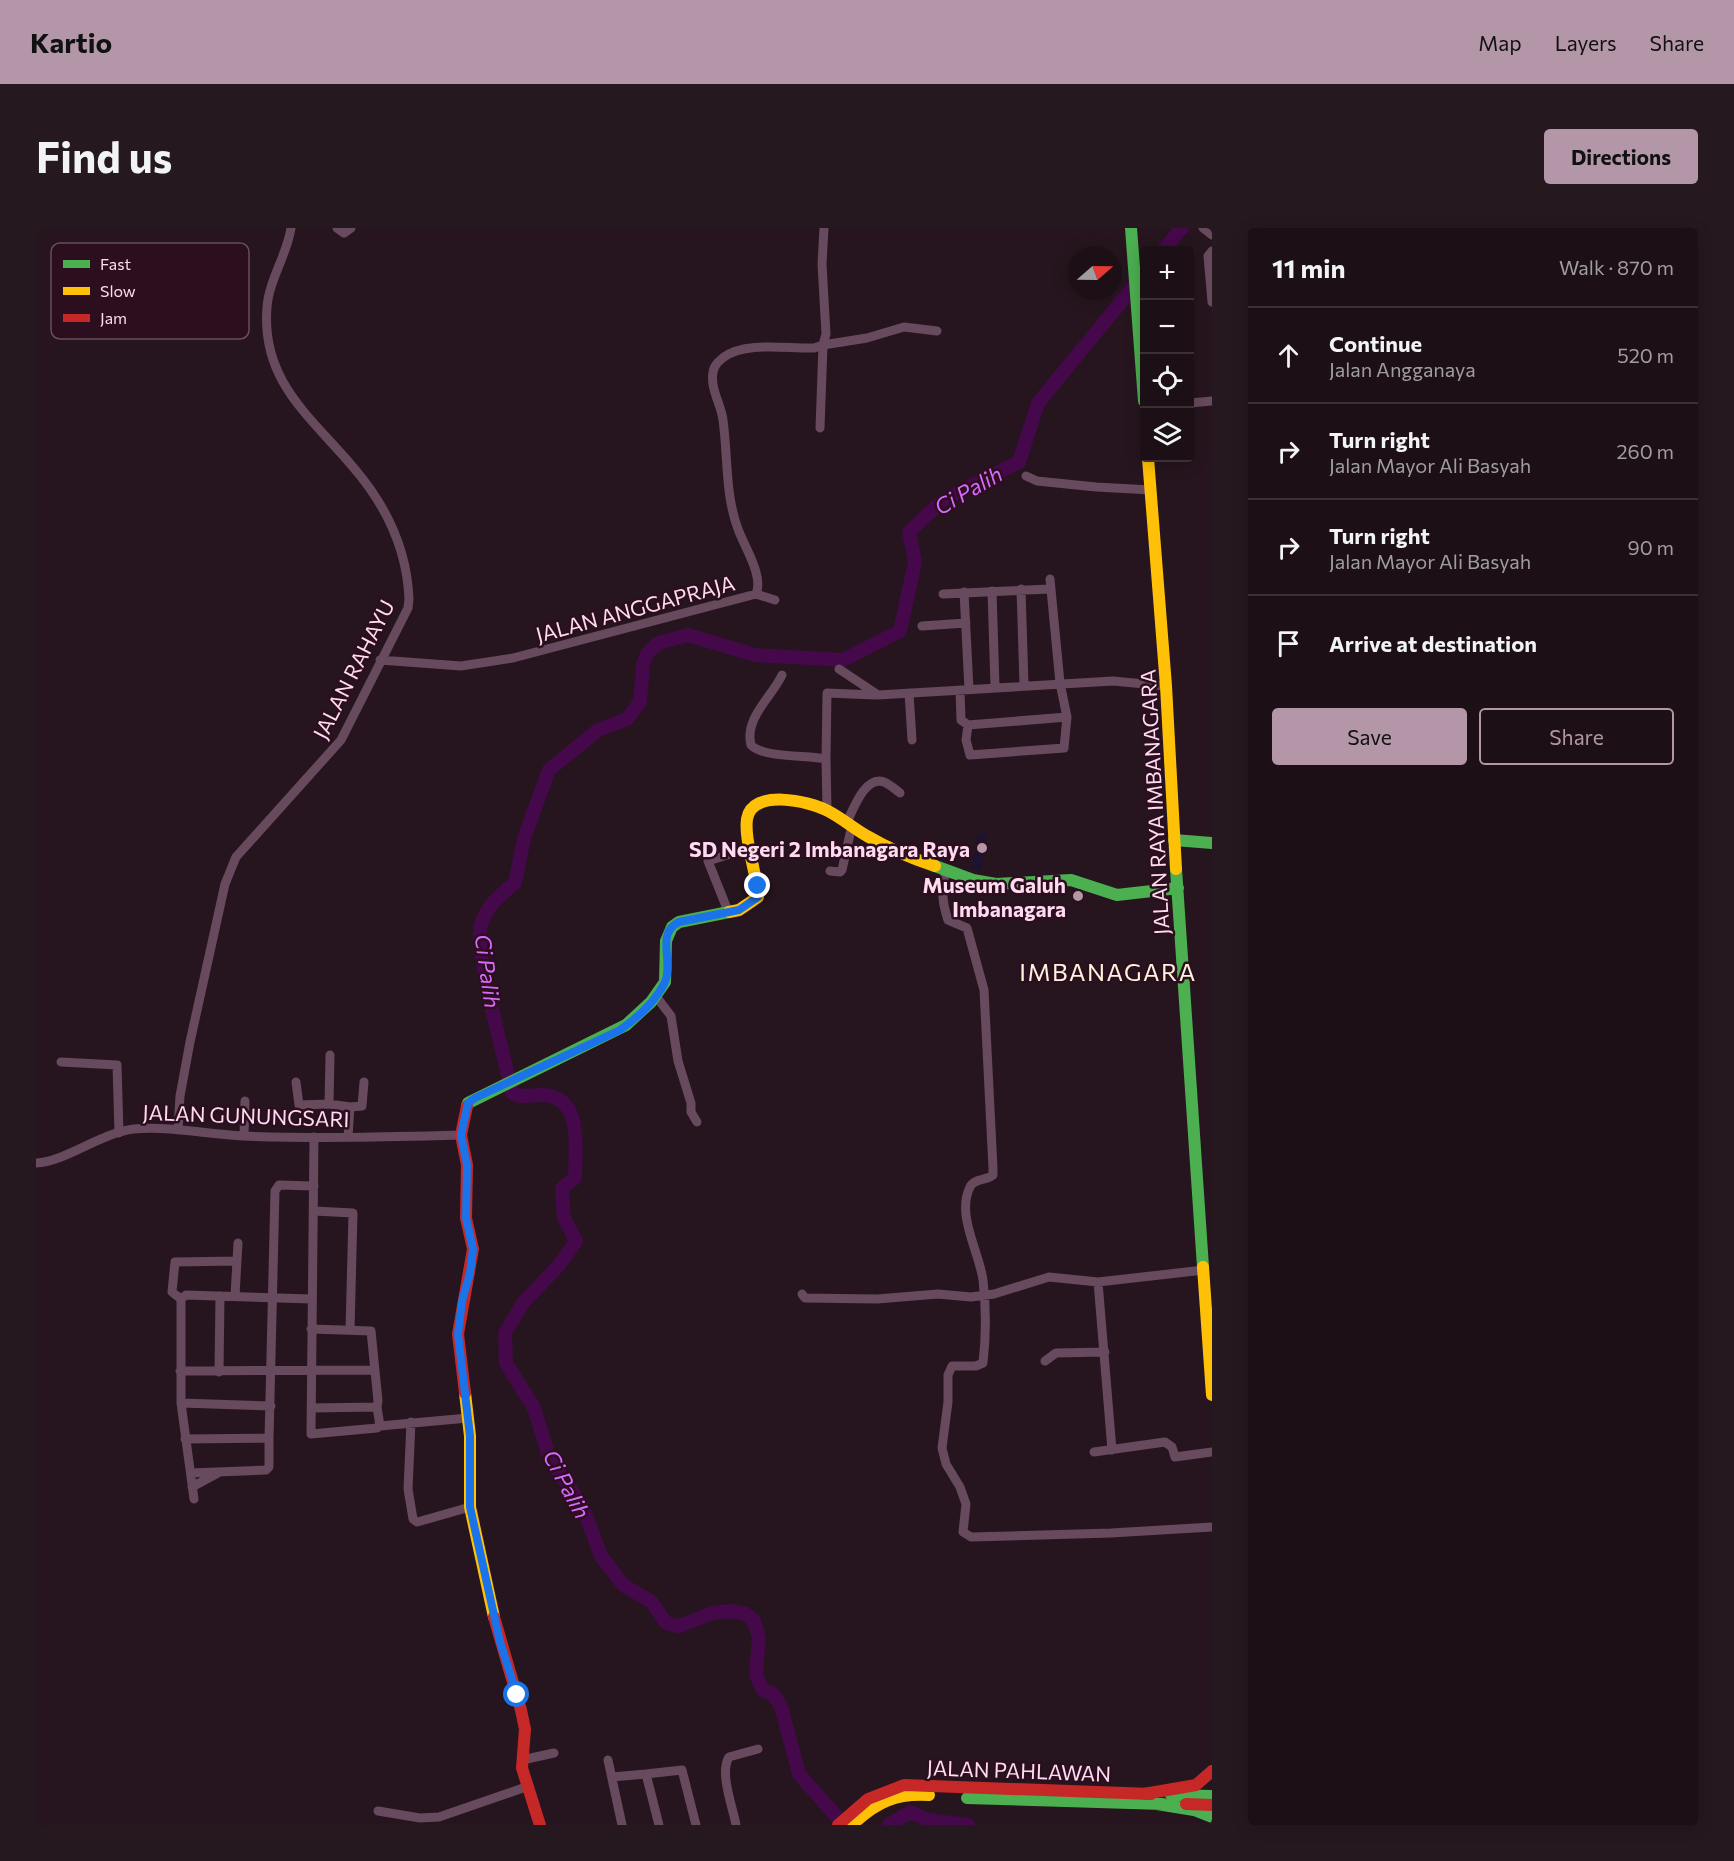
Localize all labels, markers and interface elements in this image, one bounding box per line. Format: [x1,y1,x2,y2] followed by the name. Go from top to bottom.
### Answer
[30,25,112,59] text: Kartio
[1478,30,1522,55] text: Map
[1555,30,1617,55] text: Layers
[1650,30,1704,55] text: Share
[1544,129,1698,184] button: Directions
[36,130,172,182] text: Find us
[51,243,249,339] legend
[1068,246,1122,300] north arrow
[1140,246,1194,462] map controls
[1140,246,1194,300] button: +
[1272,252,1345,283] text: 11 min
[100,254,131,273] text: Fast
[1559,255,1674,279] text: Walk · 870 m
[100,281,136,300] text: Slow
[1140,300,1194,354] button: −
[100,308,127,327] text: Jam
[1329,330,1422,357] text: Continue
[1272,339,1305,372] icon: ahead
[1617,343,1674,367] text: 520 m
[1140,354,1194,408] button: locate
[1329,357,1476,381] text: Jalan Angganaya
[1140,408,1194,462] button: layers
[1329,426,1430,453] text: Turn right
[1272,435,1305,468] icon: right
[1616,439,1674,463] text: 260 m
[1329,453,1531,477] text: Jalan Mayor Ali Basyah
[929,460,1007,520] water label: Ci Palih
[1329,522,1430,549] text: Turn right
[1272,531,1305,564] icon: right
[1628,535,1674,559] text: 90 m
[1329,549,1531,573] text: Jalan Mayor Ali Basyah
[533,569,737,647] street label: JALAN ANGGAPRAJA
[307,595,399,743] street label: JALAN RAHAYU
[1272,627,1305,660] icon: arrive
[1329,630,1537,657] text: Arrive at destination
[1135,668,1173,936] street label: JALAN RAYA IMBANAGARA
[1272,708,1467,765] button: Save
[1479,708,1674,765] button: Share
[689,836,970,861] place label: SD Negeri 2 Imbanagara Raya
[975,841,989,855] marker: SD Negeri 2 Imbanagara Raya
[744,872,770,898] route end
[923,872,1066,921] place label: Museum Galuh Imbanagara
[1071,889,1085,903] marker: Museum Galuh Imbanagara
[469,932,507,1010] water label: Ci Palih
[1019,957,1197,986] district label: IMBANAGARA
[142,1099,350,1131] street label: JALAN GUNUNGSARI
[538,1445,596,1523] water label: Ci Palih
[503,1681,529,1707] route start
[926,1754,1112,1786] street label: JALAN PAHLAWAN

